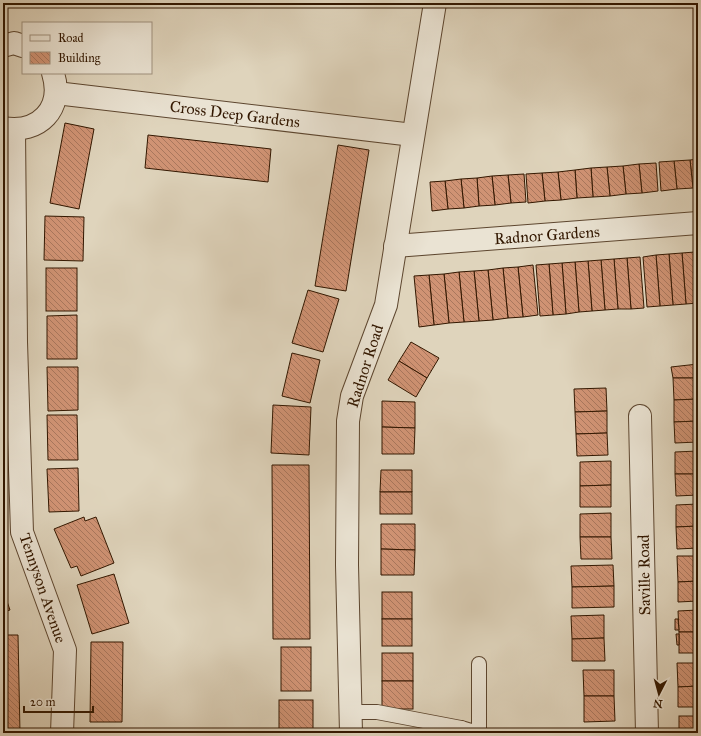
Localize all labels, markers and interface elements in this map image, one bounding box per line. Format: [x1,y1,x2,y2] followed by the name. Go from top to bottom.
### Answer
[22,22,152,74] legend
[58,31,84,45] text: Road
[58,51,101,66] text: Building
[169,97,301,131] street label: Cross Deep Gardens
[494,222,601,248] street label: Radnor Gardens
[343,322,387,410] street label: Radnor Road
[15,531,71,646] street label: Tennyson Avenue
[634,534,654,616] street label: Saville Road
[639,674,679,714] north arrow
[24,688,93,714] scale bar
[30,695,56,709] text: 20 m
[652,696,663,710] text: N

